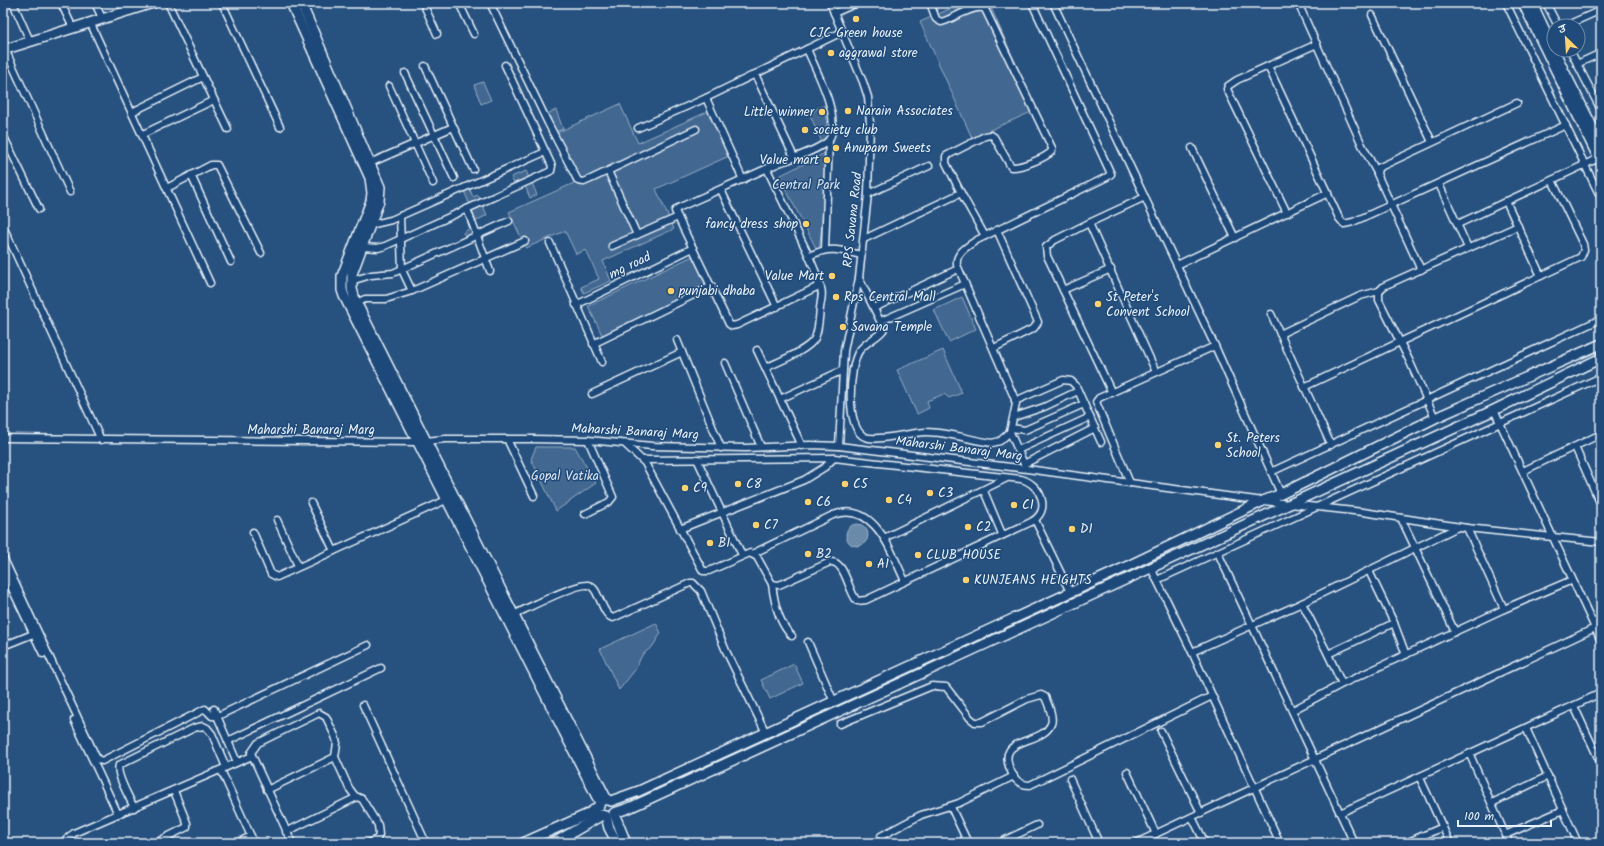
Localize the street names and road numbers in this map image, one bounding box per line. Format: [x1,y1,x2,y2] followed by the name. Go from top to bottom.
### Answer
[838,171,868,269] street label: RPS Savana Road
[605,247,655,285] street label: mg road
[571,418,699,446] street label: Maharshi Banaraj Marg
[247,420,375,441] street label: Maharshi Banaraj Marg
[894,431,1024,467] street label: Maharshi Banaraj Marg

